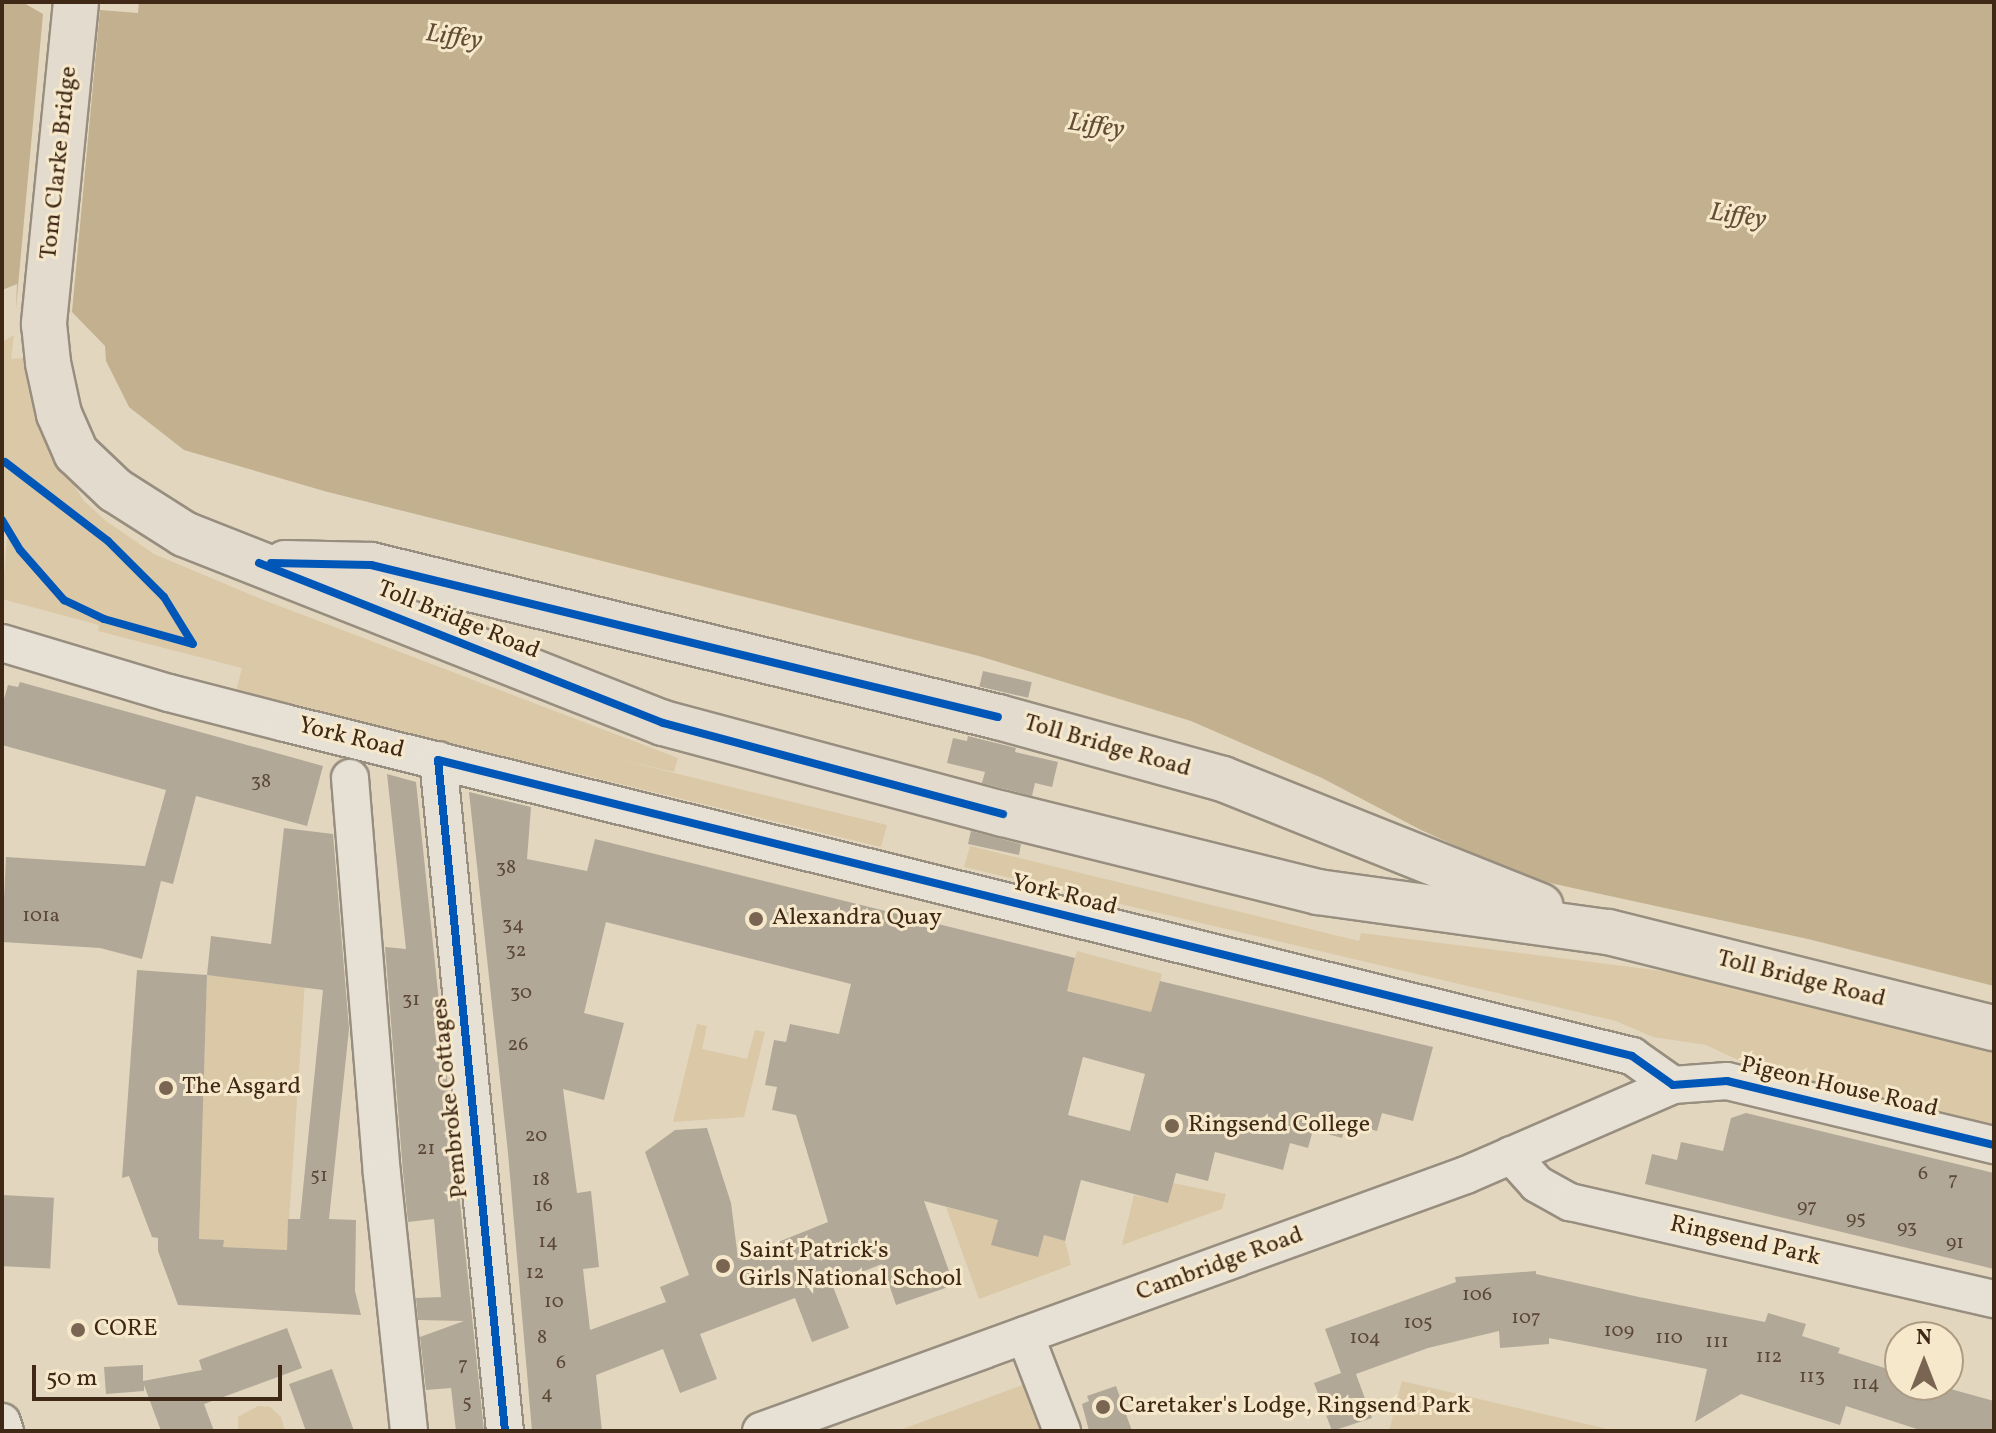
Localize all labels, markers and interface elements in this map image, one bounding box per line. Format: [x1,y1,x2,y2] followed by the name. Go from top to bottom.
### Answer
[424,19,484,57] water label: Liffey
[36,65,84,261] street label: Tom Clarke Bridge
[1066,108,1126,146] water label: Liffey
[1708,198,1768,236] water label: Liffey
[373,575,543,667] street label: Toll Bridge Road
[1020,709,1194,785] street label: Toll Bridge Road
[295,712,407,766] street label: York Road
[251,770,271,794] house number: 38
[496,856,516,880] house number: 38
[1008,869,1120,923] street label: York Road
[22,904,60,928] house number: 101a
[772,905,942,933] place label: Alexandra Quay
[747,910,765,928] marker: Alexandra Quay
[502,913,524,937] house number: 34
[506,939,526,963] house number: 32
[1714,945,1888,1015] street label: Toll Bridge Road
[510,981,532,1005] house number: 30
[402,988,420,1012] house number: 31
[426,996,476,1200] street label: Pembroke Cottages
[508,1033,528,1057] house number: 26
[1737,1051,1941,1125] street label: Pigeon House Road
[182,1074,301,1102] place label: The Asgard
[157,1079,175,1097] marker: The Asgard
[1188,1112,1370,1140] place label: Ringsend College
[1163,1117,1181,1135] marker: Ringsend College
[525,1124,547,1148] house number: 20
[417,1137,435,1161] house number: 21
[1918,1162,1928,1186] house number: 6
[310,1164,328,1188] house number: 51
[532,1168,550,1192] house number: 18
[1948,1168,1958,1192] house number: 7
[535,1194,553,1218] house number: 16
[1797,1195,1817,1219] house number: 97
[1846,1207,1866,1231] house number: 95
[1667,1211,1823,1273] street label: Ringsend Park
[1897,1216,1917,1240] house number: 93
[1133,1221,1307,1309] street label: Cambridge Road
[538,1230,558,1254] house number: 14
[1946,1231,1964,1255] house number: 91
[739,1238,962,1294] place label: Saint Patrick's Girls National School
[714,1257,732,1275] marker: Saint Patrick's Girls National School
[526,1261,544,1285] house number: 12
[1462,1283,1492,1307] house number: 106
[544,1290,564,1314] house number: 10
[1511,1306,1541,1330] house number: 107
[1403,1311,1433,1335] house number: 105
[94,1316,158,1344] place label: CORE
[1604,1319,1634,1343] house number: 109
[69,1321,87,1339] marker: CORE
[1884,1321,1964,1401] north arrow
[1916,1323,1932,1354] text: N
[537,1326,547,1350] house number: 8
[1349,1326,1381,1350] house number: 104
[1655,1326,1683,1350] house number: 110
[1705,1330,1729,1354] house number: 111
[1756,1345,1782,1369] house number: 112
[36,1349,286,1399] scale bar
[556,1351,566,1375] house number: 6
[458,1353,468,1377] house number: 7
[46,1362,98,1396] text: 50 m
[1799,1365,1825,1389] house number: 113
[1852,1372,1880,1396] house number: 114
[541,1382,553,1406] house number: 4
[462,1391,472,1415] house number: 5
[1119,1393,1470,1421] place label: Caretaker's Lodge, Ringsend Park
[1094,1398,1112,1416] marker: Caretaker's Lodge, Ringsend Park

